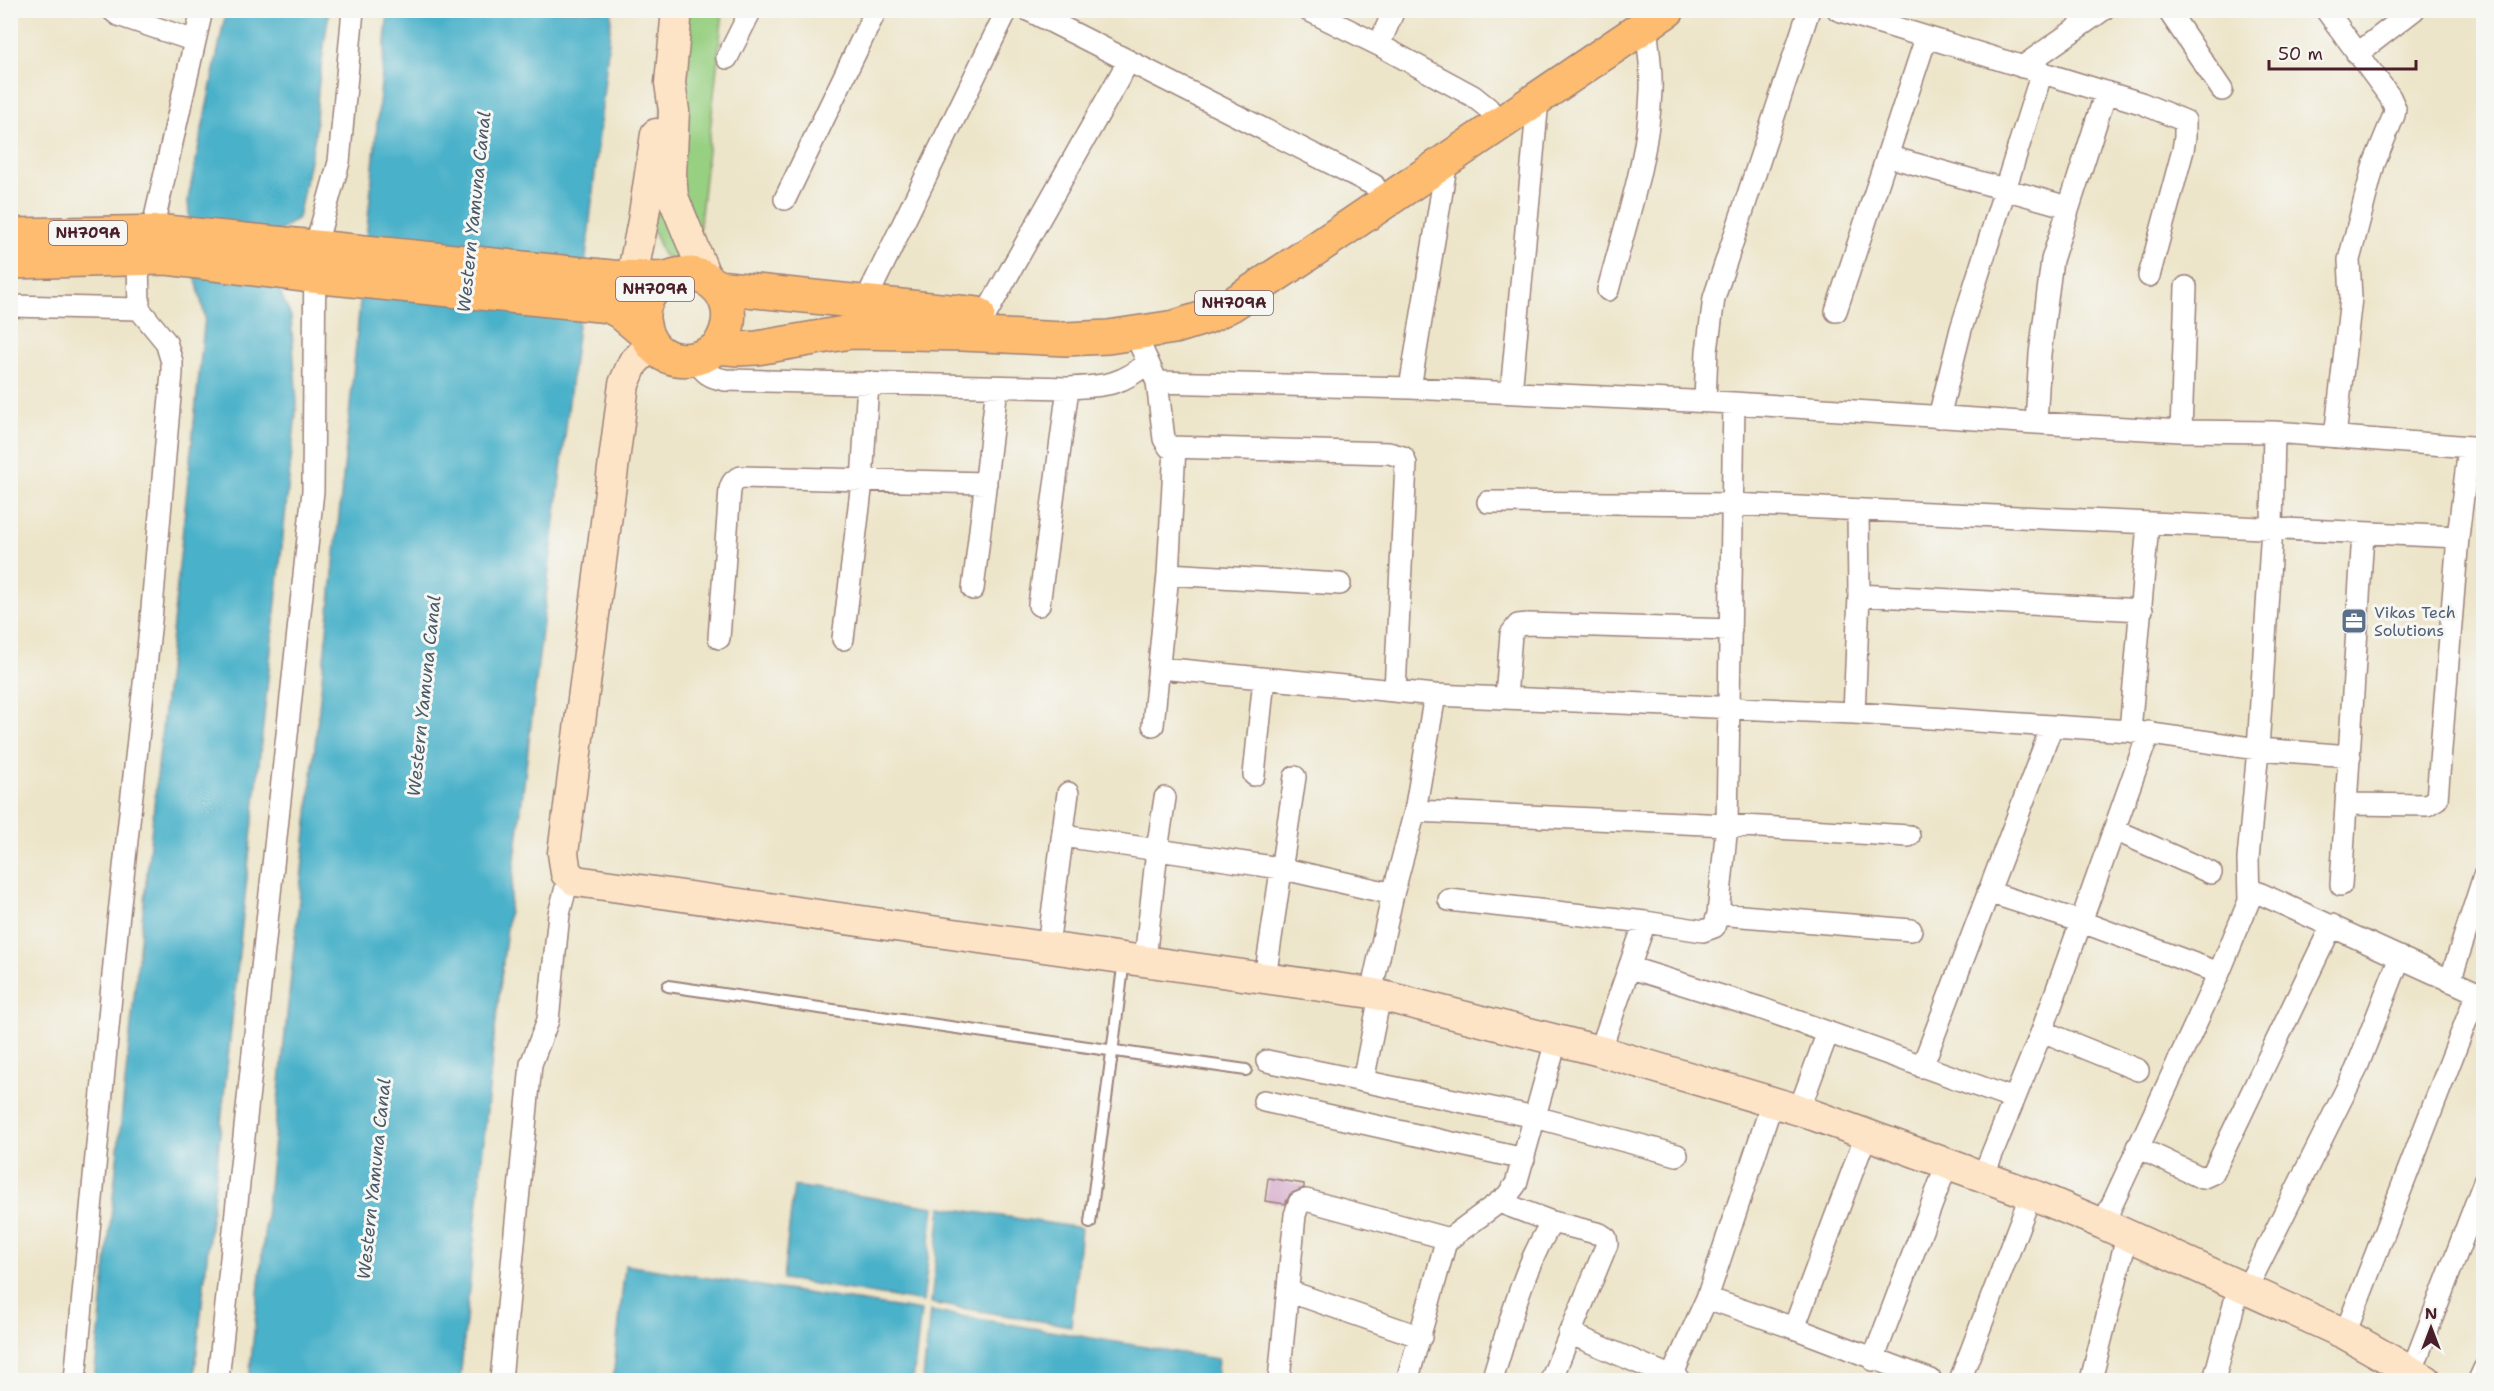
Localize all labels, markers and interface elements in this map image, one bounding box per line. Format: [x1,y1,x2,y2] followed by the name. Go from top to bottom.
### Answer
[2269,33,2416,71] scale bar
[2278,42,2323,66] text: 50 m
[451,110,497,314] water label: Western Yamuna Canal
[49,221,127,245] road number: NH709A
[616,277,694,301] road number: NH709A
[1195,291,1273,315] road number: NH709A
[401,594,447,798] water label: Western Yamuna Canal
[2374,602,2456,641] place label: Vikas Tech Solutions
[2339,606,2369,636] office icon: Vikas Tech Solutions
[351,1077,397,1281] water label: Western Yamuna Canal
[2401,1298,2461,1358] north arrow
[2425,1303,2437,1324] text: N

